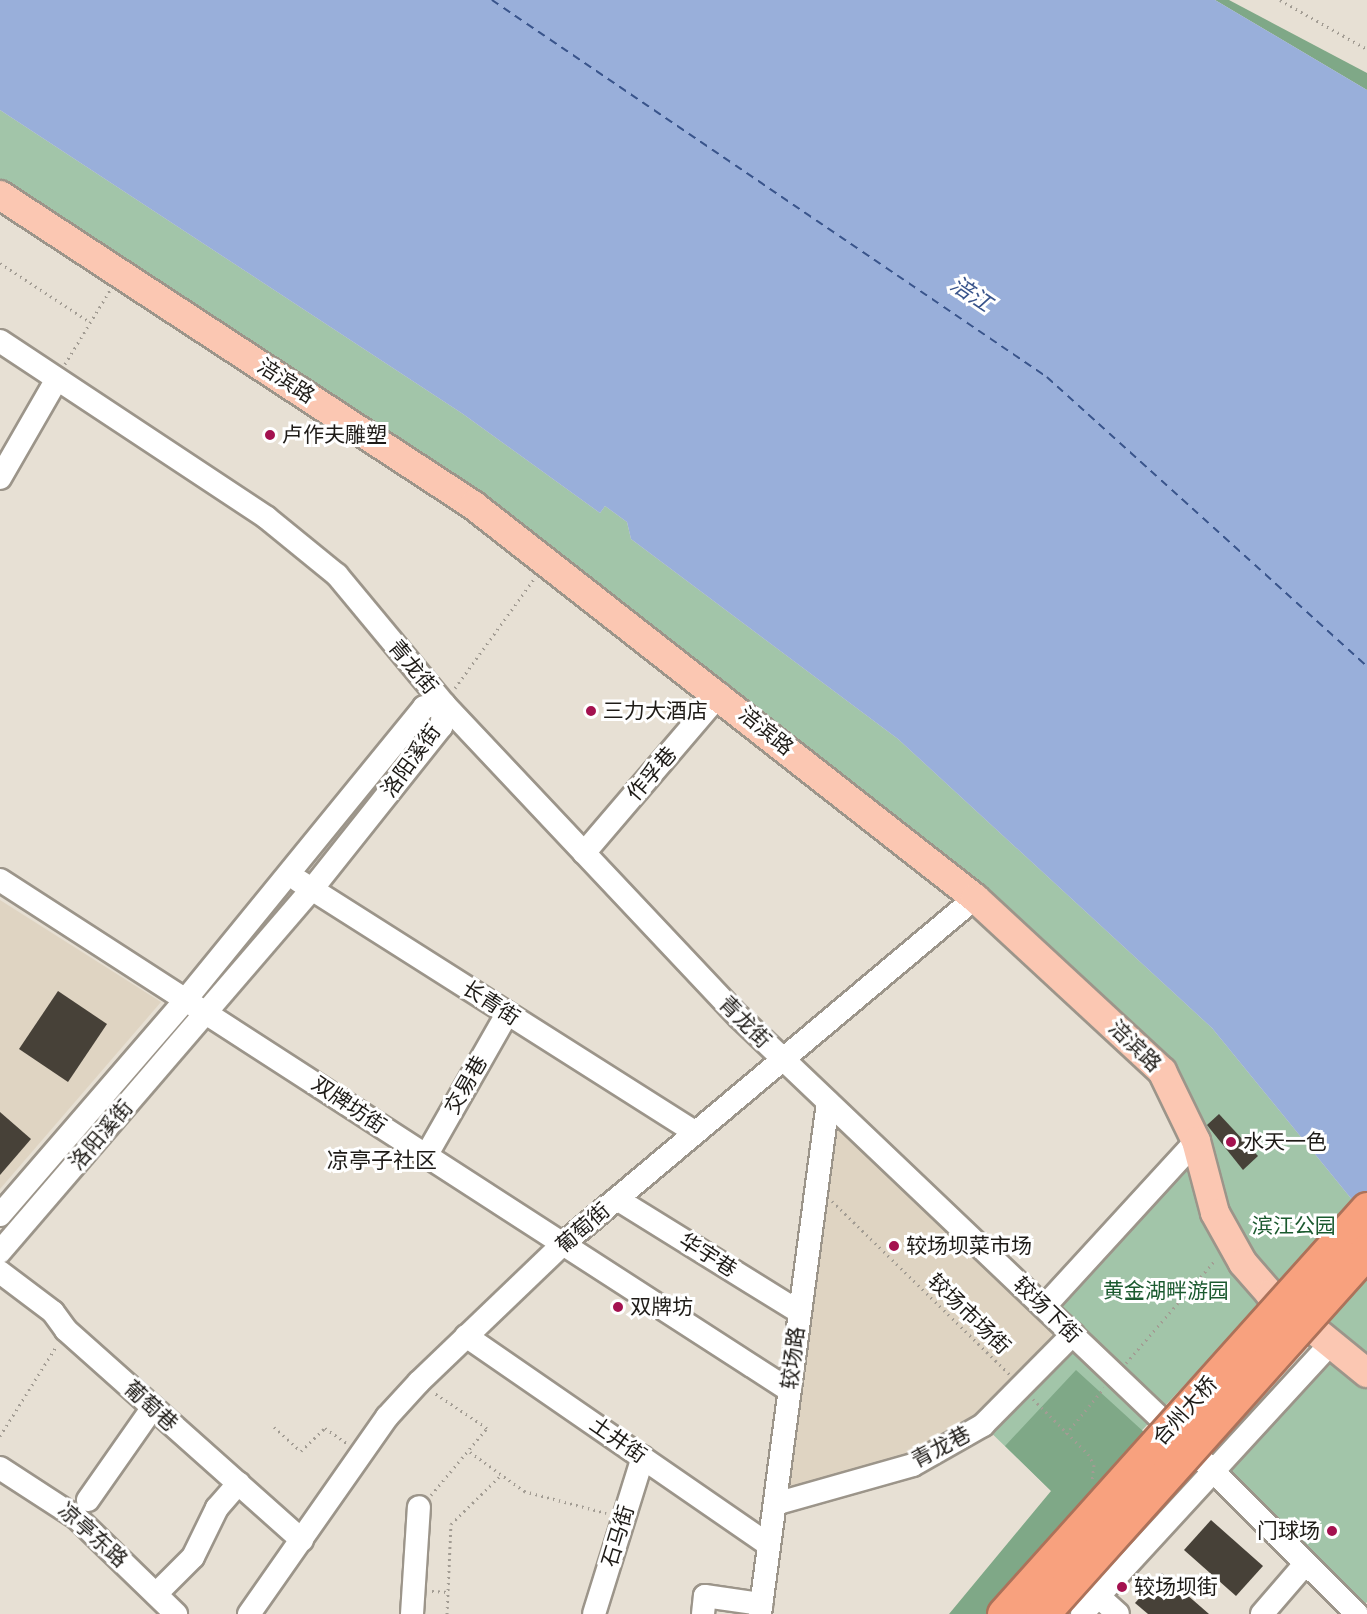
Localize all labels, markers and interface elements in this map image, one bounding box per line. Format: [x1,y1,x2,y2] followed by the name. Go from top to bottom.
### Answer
[945,271,997,317] water label: 涪江
[253,353,319,409] street label: 涪滨路
[282,422,387,448] place label: 卢作夫雕塑
[263,428,277,442] marker: 卢作夫雕塑
[383,635,443,699] street label: 青龙街
[603,698,708,724] place label: 三力大酒店
[734,701,798,761] street label: 涪滨路
[584,704,598,718] marker: 三力大酒店
[376,720,446,802] street label: 洛阳溪街
[622,742,682,806] street label: 作孚巷
[458,975,524,1031] street label: 长青街
[714,991,776,1053] street label: 青龙街
[1104,1015,1166,1077] street label: 涪滨路
[439,1051,493,1119] street label: 交易巷
[307,1071,391,1139] street label: 双牌坊街
[64,1095,138,1175] street label: 洛阳溪街
[1243,1129,1327,1155] place label: 水天一色
[1224,1135,1238,1149] marker: 水天一色
[327,1148,437,1174] district label: 凉亭子社区
[551,1198,615,1258] street label: 葡萄街
[1252,1213,1336,1239] park label: 滨江公园
[675,1228,741,1282] street label: 华宇巷
[906,1233,1032,1259] place label: 较场坝菜市场
[887,1239,901,1253] marker: 较场坝菜市场
[922,1268,1016,1360] street label: 较场市场街
[1008,1272,1086,1348] street label: 较场下街
[1103,1278,1229,1304] park label: 黄金湖畔游园
[630,1294,693,1320] place label: 双牌坊
[611,1300,625,1314] marker: 双牌坊
[777,1325,809,1391] street label: 较场路
[1148,1371,1222,1451] street label: 合州大桥
[119,1376,183,1436] street label: 葡萄巷
[585,1412,651,1468] street label: 土井街
[907,1421,975,1473] street label: 青龙巷
[53,1498,133,1572] street label: 凉亭东路
[597,1502,639,1570] street label: 石马街
[1257,1518,1320,1544] place label: 门球场
[1325,1524,1339,1538] marker: 门球场
[1134,1574,1218,1600] place label: 较场坝街
[1115,1580,1129,1594] marker: 较场坝街

